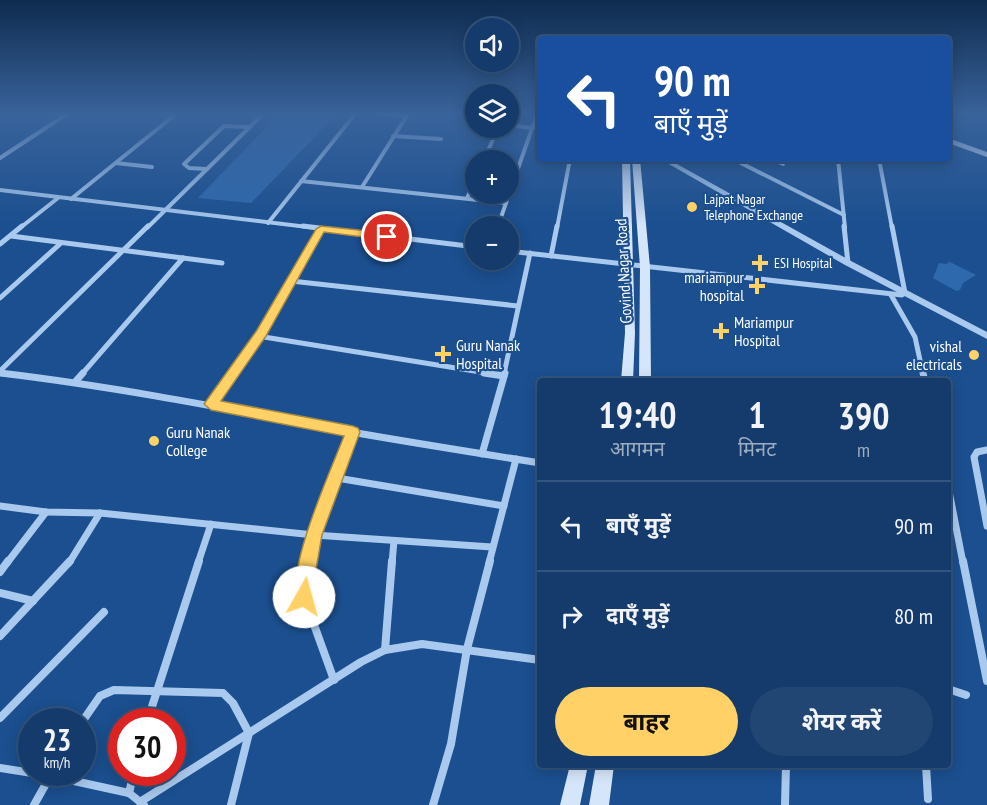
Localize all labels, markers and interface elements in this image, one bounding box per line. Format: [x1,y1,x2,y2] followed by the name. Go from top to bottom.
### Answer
[465,18,519,270] map controls
[465,18,519,72] button: sound
[654,53,731,108] text: 90 m
[555,60,633,138] icon: left
[465,84,519,138] button: layers
[654,106,728,140] text: बाएँ मुड़ें
[465,150,519,204] button: +
[704,190,803,224] place label: Lajpat Nagar Telephone Exchange
[685,200,699,214] marker: Lajpat Nagar Telephone Exchange
[361,211,412,262] pin
[465,216,519,270] button: −
[610,218,636,324] street label: Govind Nagar Road
[370,220,403,253] icon: arrive
[751,254,769,272] marker: ESI Hospital
[774,254,833,272] place label: ESI Hospital
[684,267,745,305] place label: mariampur hospital
[748,277,766,295] marker: mariampur hospital
[734,312,794,350] place label: Mariampur Hospital
[712,322,730,340] marker: Mariampur Hospital
[456,335,521,373] place label: Guru Nanak Hospital
[906,336,962,374] place label: vishal electricals
[434,345,452,363] marker: Guru Nanak Hospital
[967,348,981,362] marker: vishal electricals
[599,391,676,438] text: 19:40
[748,391,766,438] text: 1
[838,392,889,439] text: 390
[166,422,231,460] place label: Guru Nanak College
[147,434,161,448] marker: Guru Nanak College
[610,436,665,462] text: आगमन
[738,436,776,462] text: मिनट
[857,437,870,463] text: m
[555,510,588,543] icon: left
[606,511,671,539] text: बाएँ मुड़ें
[894,512,933,540] text: 90 m
[272,565,336,629] position arrow
[555,600,588,633] icon: right
[606,601,670,629] text: दाएँ मुड़ें
[894,602,933,630] text: 80 m
[555,687,738,756] button: बाहर
[750,687,933,756] button: शेयर करें
[108,708,186,786] speed limit sign: 30
[43,720,71,759] text: 23
[44,753,70,772] text: km/h

